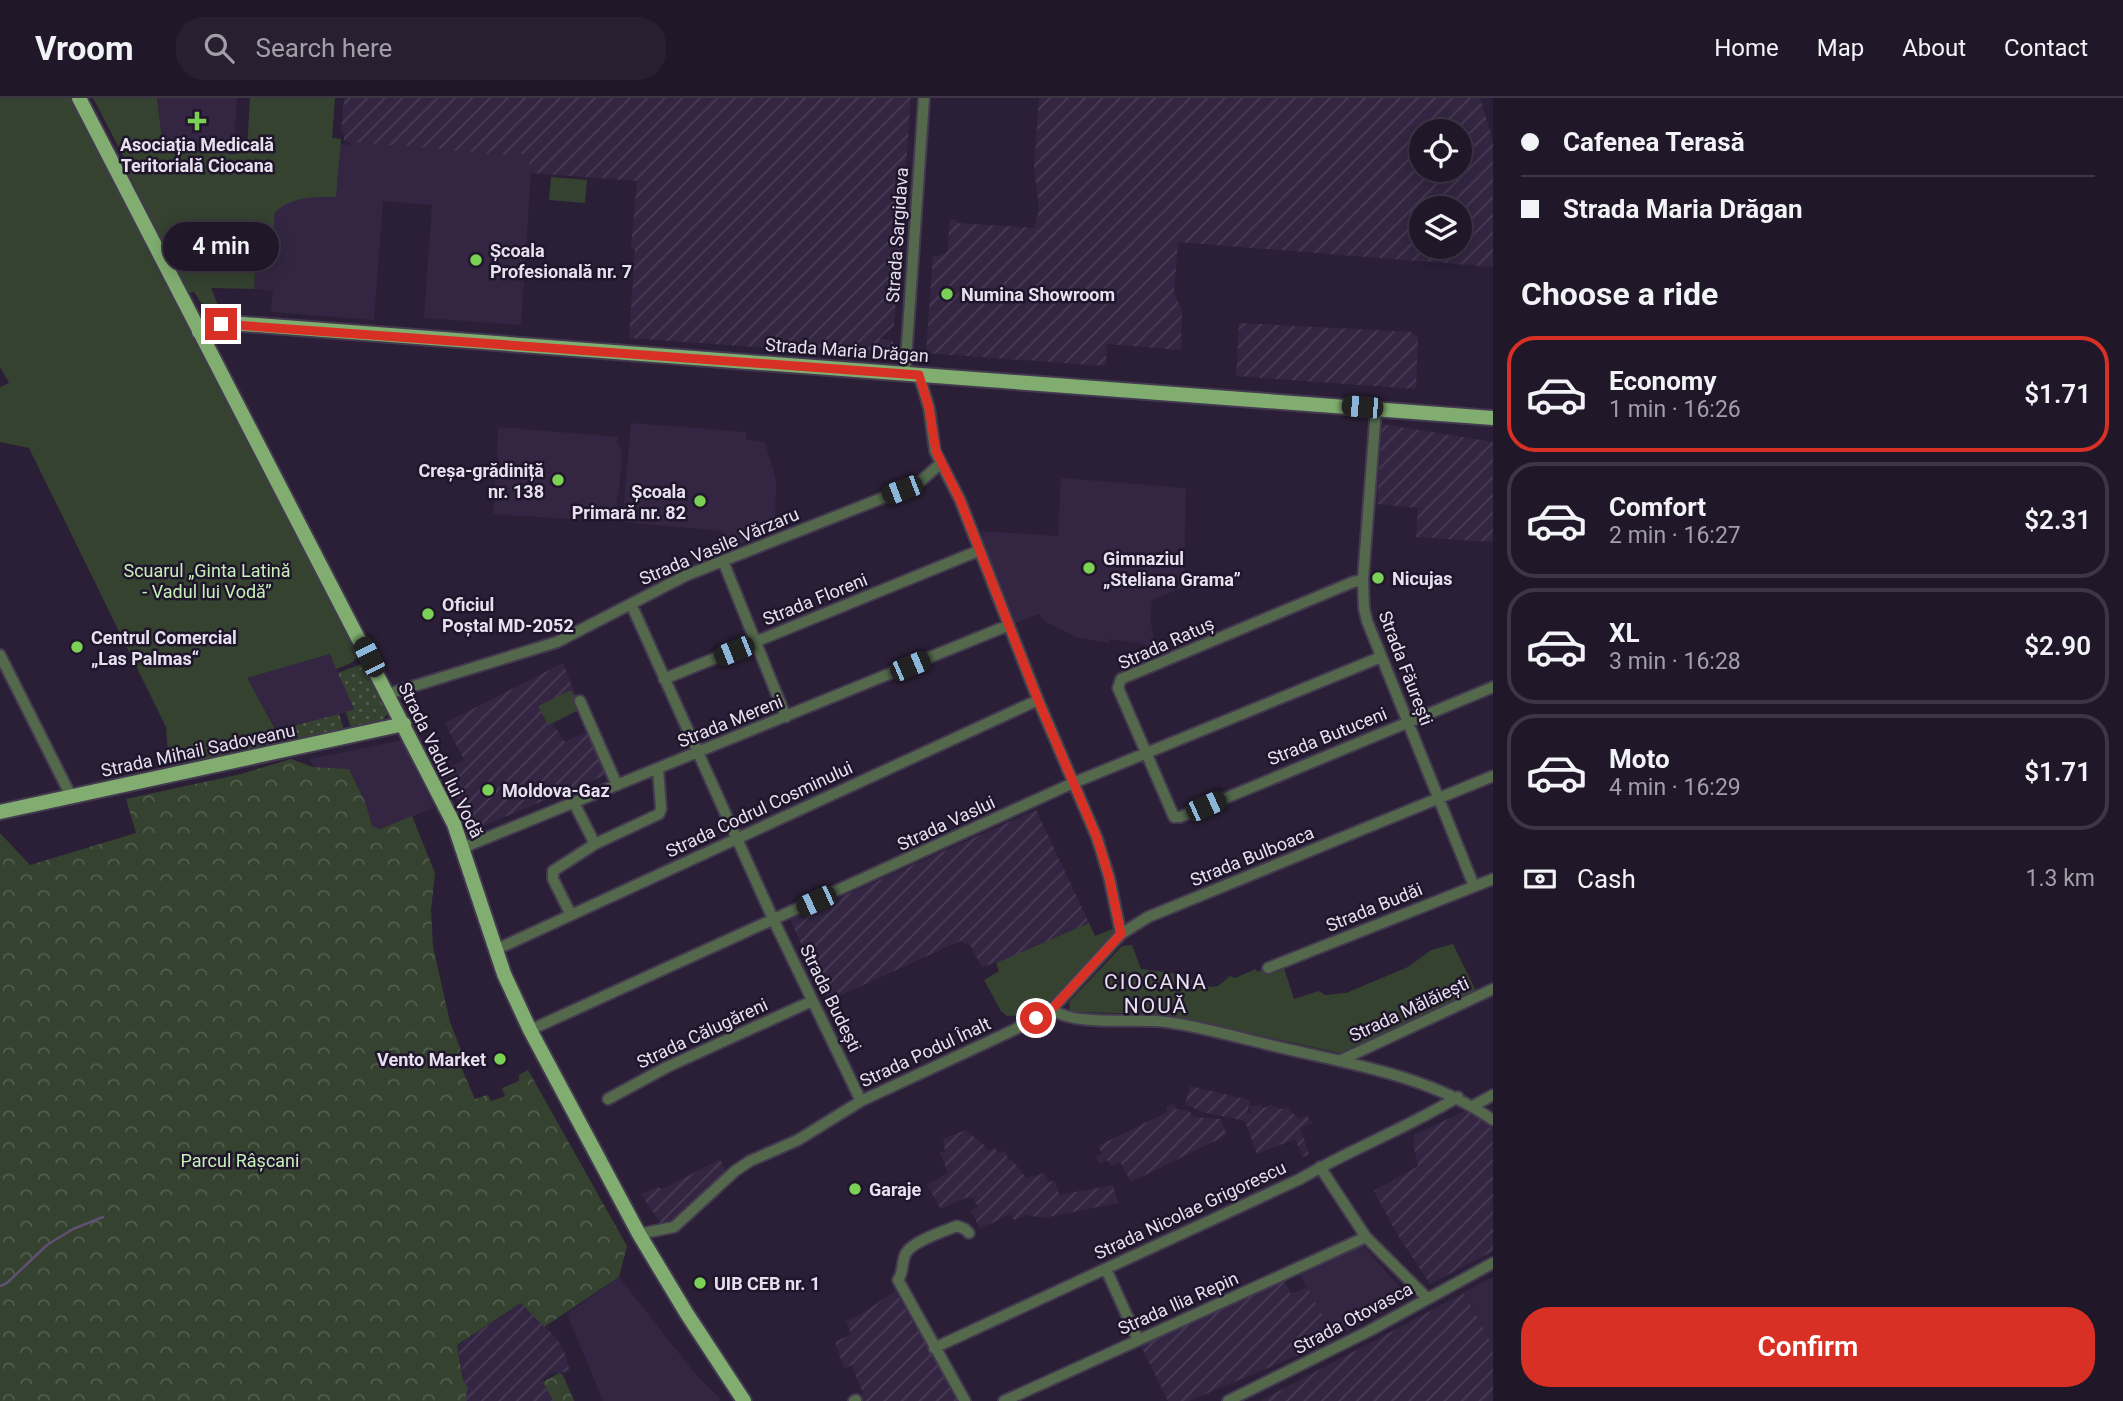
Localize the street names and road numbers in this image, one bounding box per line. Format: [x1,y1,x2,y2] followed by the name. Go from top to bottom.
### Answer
[882,167,912,303] street label: Strada Sargidava
[764,334,930,366] street label: Strada Maria Drăgan
[636,503,802,589] street label: Strada Vasile Vărzaru
[760,568,870,630] street label: Strada Floreni
[1374,608,1437,729] street label: Strada Făurești
[1115,613,1218,674] street label: Strada Ratuș
[394,679,488,841] street label: Strada Vadul lui Vodă
[674,690,786,752] street label: Strada Mereni
[1264,703,1390,769] street label: Strada Butuceni
[99,719,297,781] street label: Strada Mihail Sadoveanu
[662,756,856,862] street label: Strada Codrul Cosminului
[894,791,998,855] street label: Strada Vaslui
[1187,822,1317,890] street label: Strada Bulboaca
[1323,878,1425,936] street label: Strada Budăi
[795,941,866,1056] street label: Strada Budești
[1346,972,1473,1047] street label: Strada Mălăiești
[633,993,771,1073] street label: Strada Călugăreni
[856,1012,994,1091] street label: Strada Podul Înalt
[1091,1156,1289,1264] street label: Strada Nicolae Grigorescu
[1115,1267,1241,1339] street label: Strada Ilia Repin
[1290,1278,1416,1358] street label: Strada Otovasca

